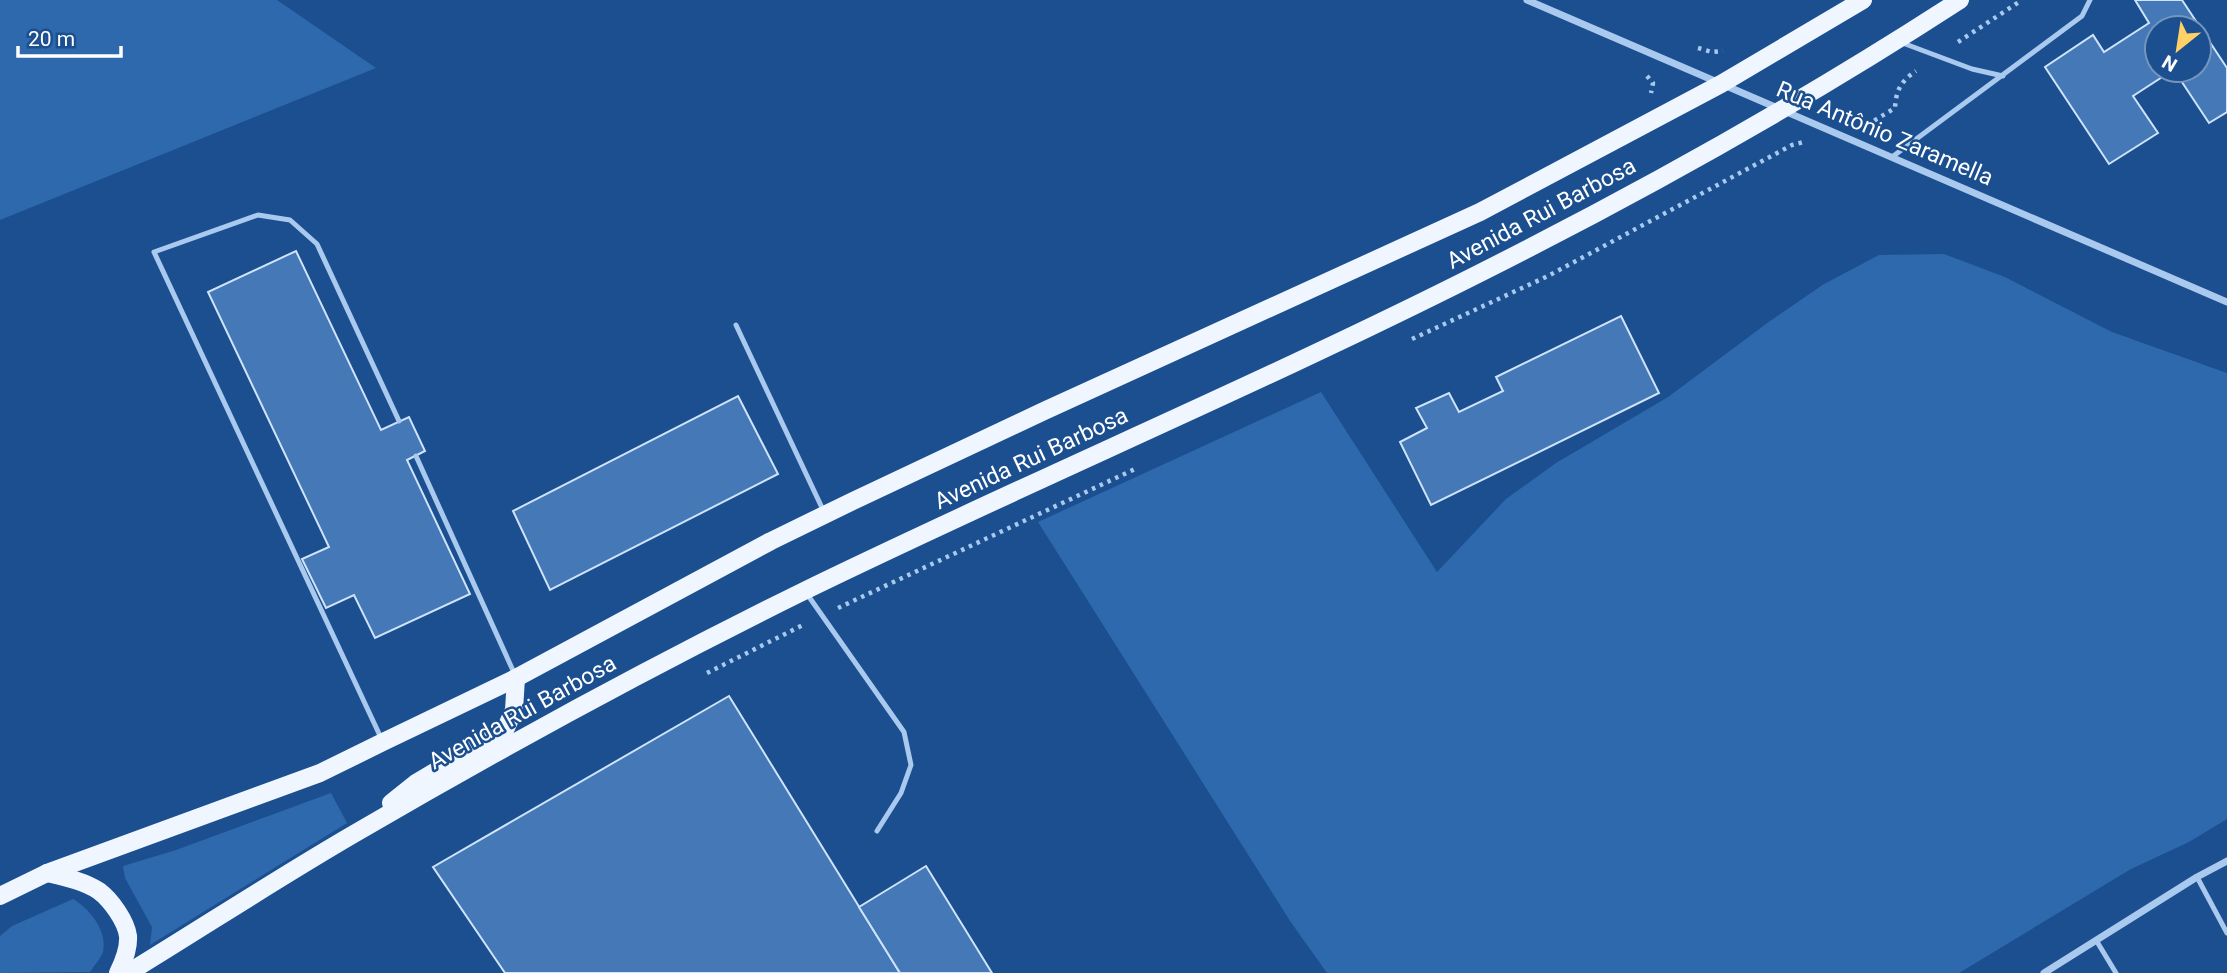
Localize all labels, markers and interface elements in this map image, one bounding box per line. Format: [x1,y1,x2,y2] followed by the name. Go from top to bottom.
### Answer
[18,14,121,58] scale bar
[2143,14,2213,84] north arrow
[28,27,75,51] text: 20 m
[2158,50,2181,77] text: N
[1773,76,1997,191] street label: Rua Antônio Zaramella
[1442,152,1640,275] street label: Avenida Rui Barbosa
[930,402,1132,515] street label: Avenida Rui Barbosa
[424,650,621,775] street label: Avenida Rui Barbosa

